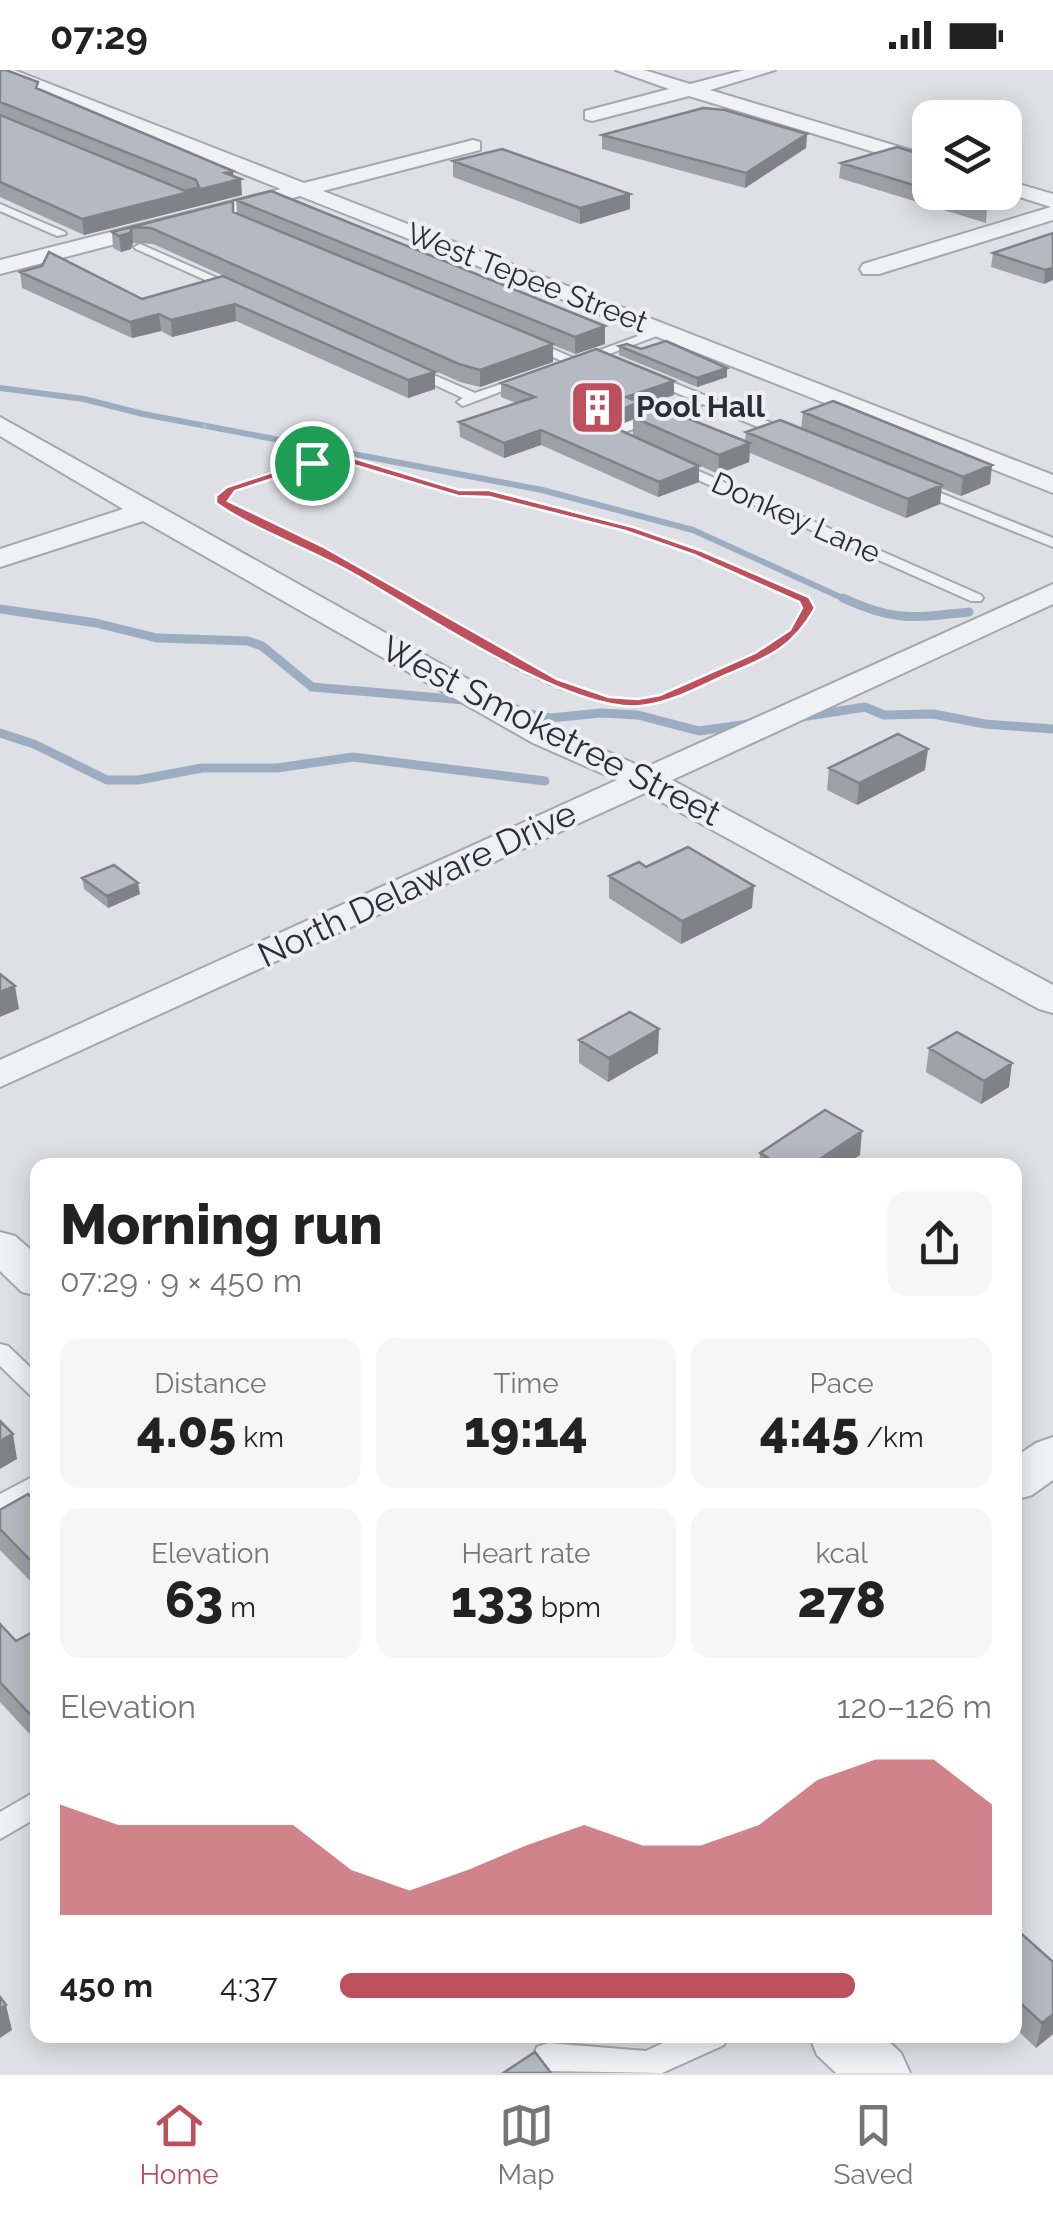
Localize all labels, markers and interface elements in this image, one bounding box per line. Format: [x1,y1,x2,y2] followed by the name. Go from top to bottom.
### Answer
[50,13,148,58] text: 07:29
[912,100,1022,210] map controls
[912,100,1022,210] button: layers
[402,215,653,340] street label: West Tepee Street
[567,377,627,437] building icon: Pool Hall
[636,389,766,424] place label: Pool Hall
[270,421,355,506] pin
[285,436,340,491] icon: arrive
[706,465,886,570] street label: Donkey Lane
[375,627,728,834] street label: West Smoketree Street
[251,792,582,975] street label: North Delaware Drive
[887,1191,992,1296] button: share
[60,1192,383,1257] text: Morning run
[60,1262,302,1299] text: 07:29 · 9 × 450 m
[154,1367,266,1400] text: Distance
[493,1367,559,1400] text: Time
[810,1367,874,1400] text: Pace
[137,1400,236,1459] text: 4.05
[464,1400,588,1459] text: 19:14
[760,1400,859,1459] text: 4:45
[236,1421,284,1454] text: km
[859,1421,924,1454] text: /km
[151,1537,270,1570] text: Elevation
[462,1537,590,1570] text: Heart rate
[815,1537,868,1570] text: kcal
[165,1570,223,1629] text: 63
[451,1570,534,1629] text: 133
[798,1570,886,1629] text: 278
[223,1591,256,1624] text: m
[534,1591,601,1624] text: bpm
[60,1688,196,1725] text: Elevation
[837,1688,992,1725] text: 120–126 m
[60,1967,153,2004] text: 450 m
[220,1967,278,2004] text: 4:37
[139,2098,219,2191] tab: Home
[498,2098,555,2191] tab: Map
[833,2098,914,2191] tab: Saved

